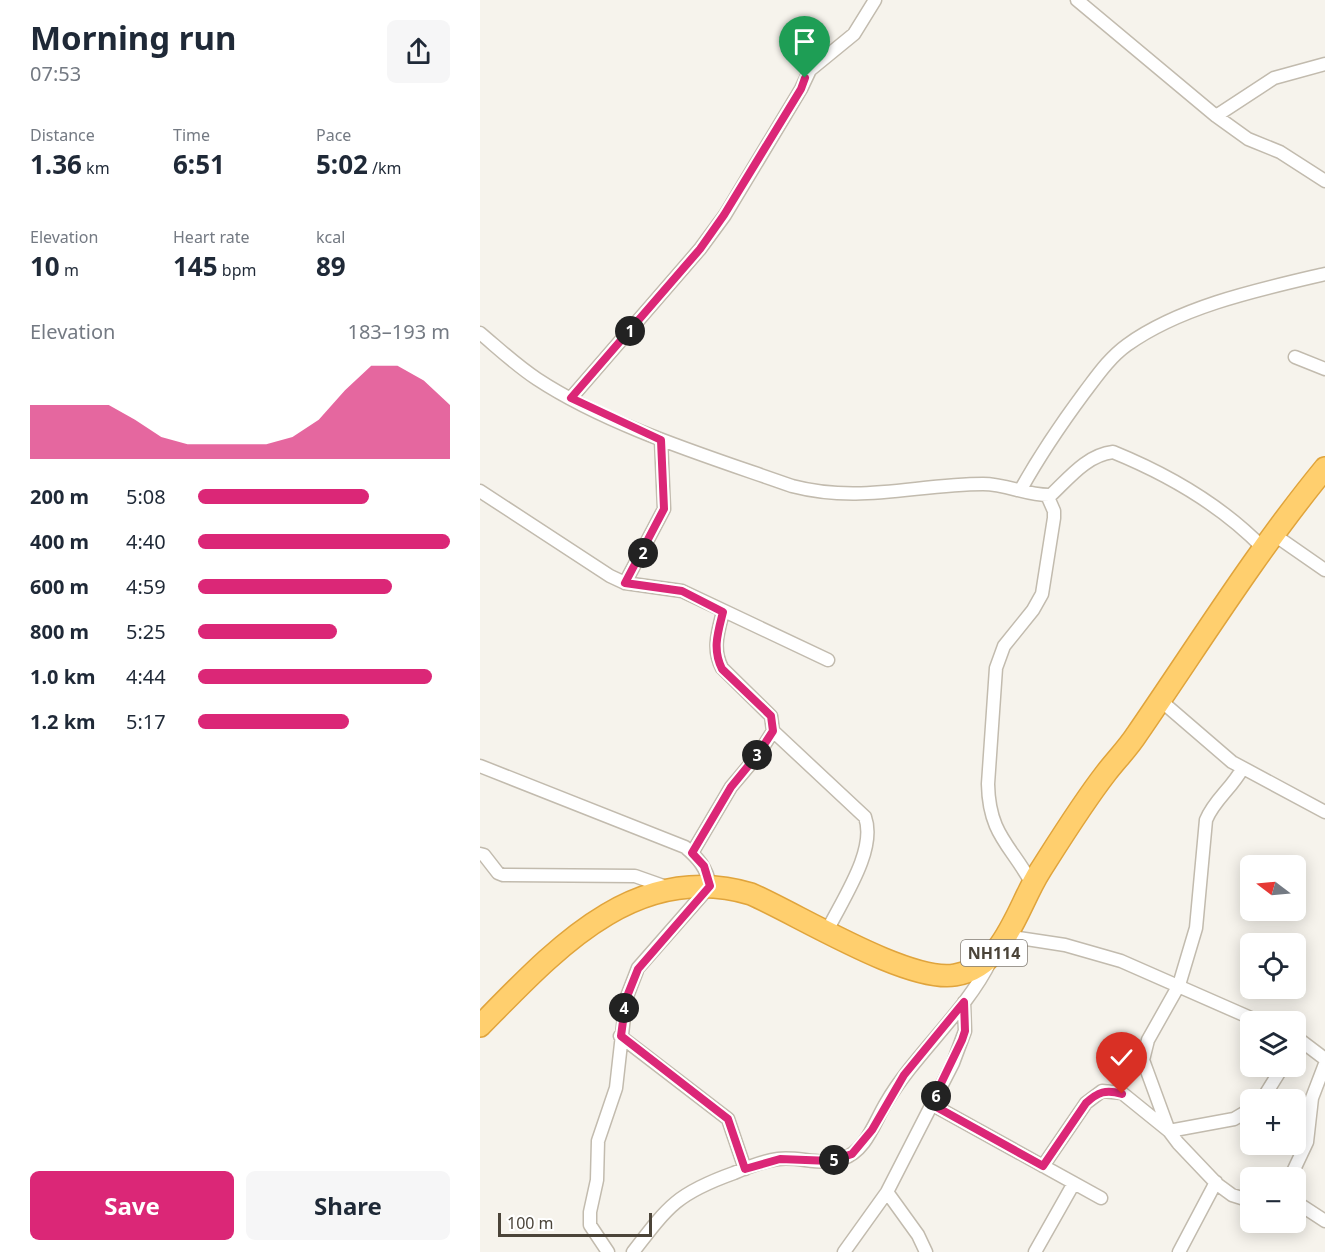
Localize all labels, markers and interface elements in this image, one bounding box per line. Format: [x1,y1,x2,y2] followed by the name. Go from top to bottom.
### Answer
[30,15,236,60] text: Morning run
[779,16,830,78] pin
[387,20,450,83] button: share
[788,25,821,58] icon: arrive
[30,60,81,87] text: 07:53
[30,124,95,146] text: Distance
[173,124,210,146] text: Time
[316,124,351,146] text: Pace
[30,146,82,182] text: 1.36
[173,146,225,182] text: 6:51
[316,146,368,182] text: 5:02
[82,157,110,179] text: km
[368,157,402,179] text: /km
[30,226,98,248] text: Elevation
[173,226,249,248] text: Heart rate
[316,226,345,248] text: kcal
[30,248,60,284] text: 10
[173,248,218,284] text: 145
[316,248,346,284] text: 89
[60,259,79,281] text: m
[218,259,256,281] text: bpm
[615,316,645,346] pin: 1
[30,318,115,345] text: Elevation
[347,318,450,345] text: 183–193 m
[625,320,635,342] text: 1
[30,483,89,510] text: 200 m
[126,483,166,510] text: 5:08
[30,528,89,555] text: 400 m
[126,528,166,555] text: 4:40
[628,538,658,568] pin: 2
[638,542,648,564] text: 2
[30,573,89,600] text: 600 m
[126,573,166,600] text: 4:59
[30,618,89,645] text: 800 m
[126,618,166,645] text: 5:25
[30,663,96,690] text: 1.0 km
[126,663,166,690] text: 4:44
[30,708,96,735] text: 1.2 km
[126,708,166,735] text: 5:17
[742,740,772,770] pin: 3
[752,744,762,766] text: 3
[1240,855,1306,921] north arrow
[1240,855,1306,1233] map controls
[1240,933,1306,999] button: locate
[961,940,1027,966] road number: NH114
[609,993,639,1023] pin: 4
[619,997,629,1019] text: 4
[1240,1011,1306,1077] button: layers
[1096,1032,1147,1094] pin
[1105,1041,1138,1074] icon: check
[921,1081,951,1111] pin: 6
[931,1085,941,1107] text: 6
[1240,1089,1306,1155] button: +
[819,1145,849,1175] pin: 5
[829,1149,839,1171] text: 5
[1240,1167,1306,1233] button: −
[30,1171,234,1240] button: Save
[246,1171,450,1240] button: Share
[498,1210,652,1238] scale bar
[507,1212,554,1234] text: 100 m

